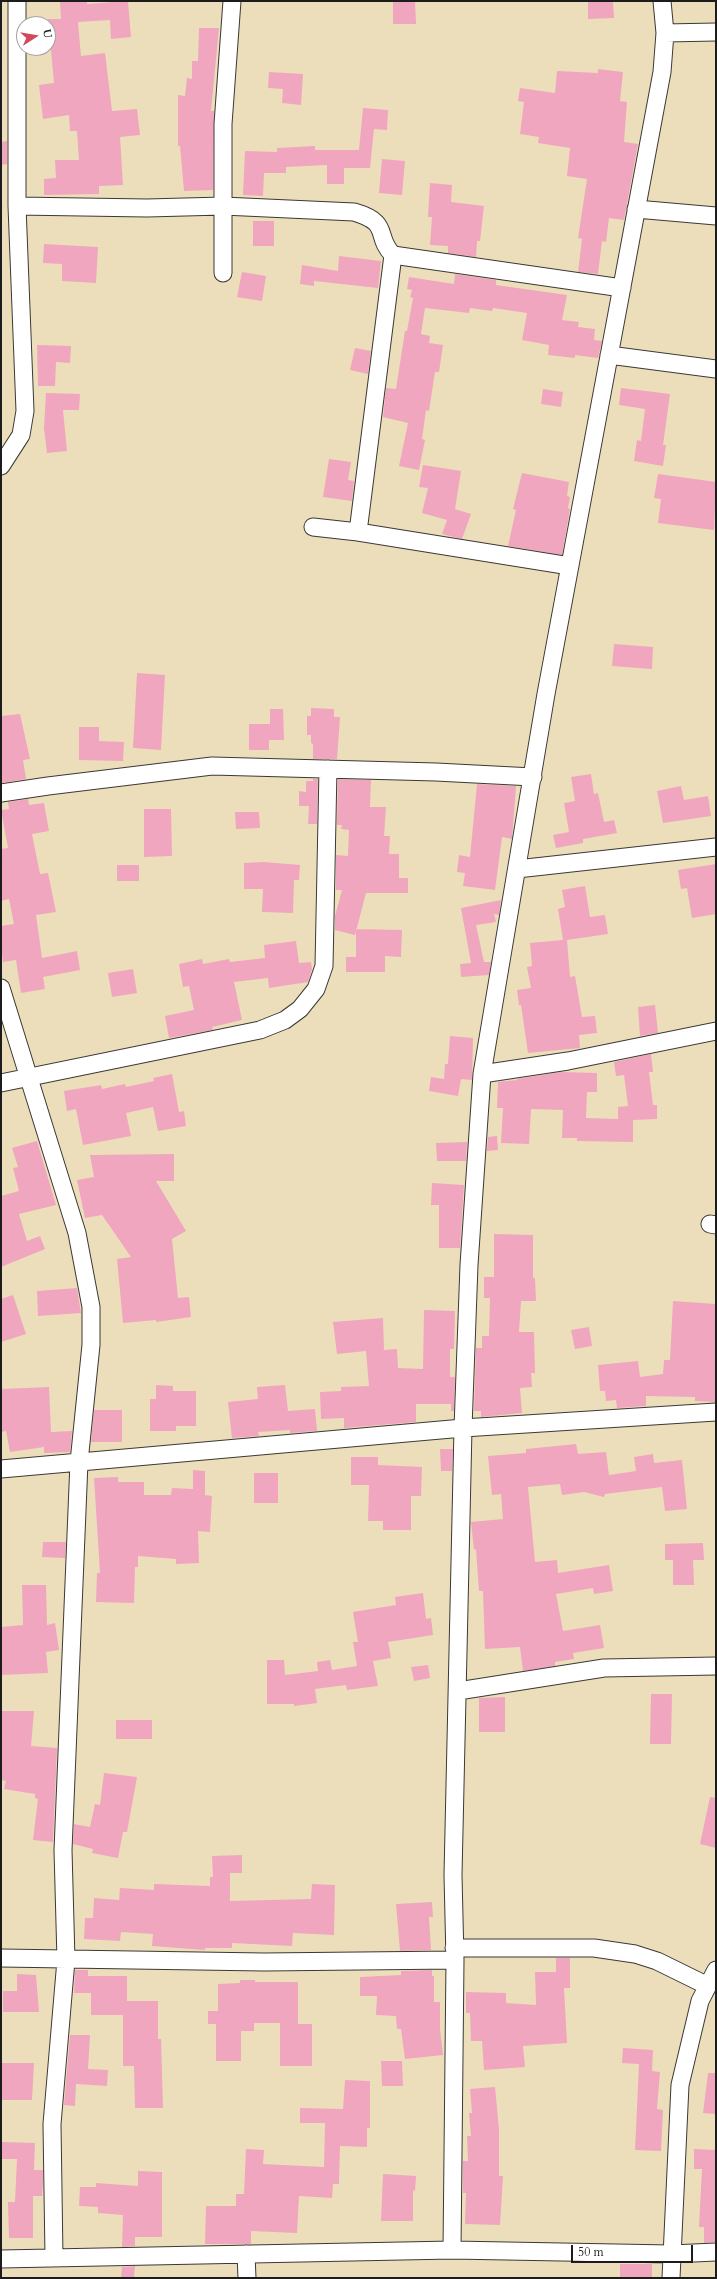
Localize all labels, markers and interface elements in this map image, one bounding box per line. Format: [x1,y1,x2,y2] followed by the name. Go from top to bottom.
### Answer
[16,16,56,56] north arrow
[39,28,56,40] text: U
[573,2237,695,2263] scale bar
[578,2244,604,2260] text: 50 m

